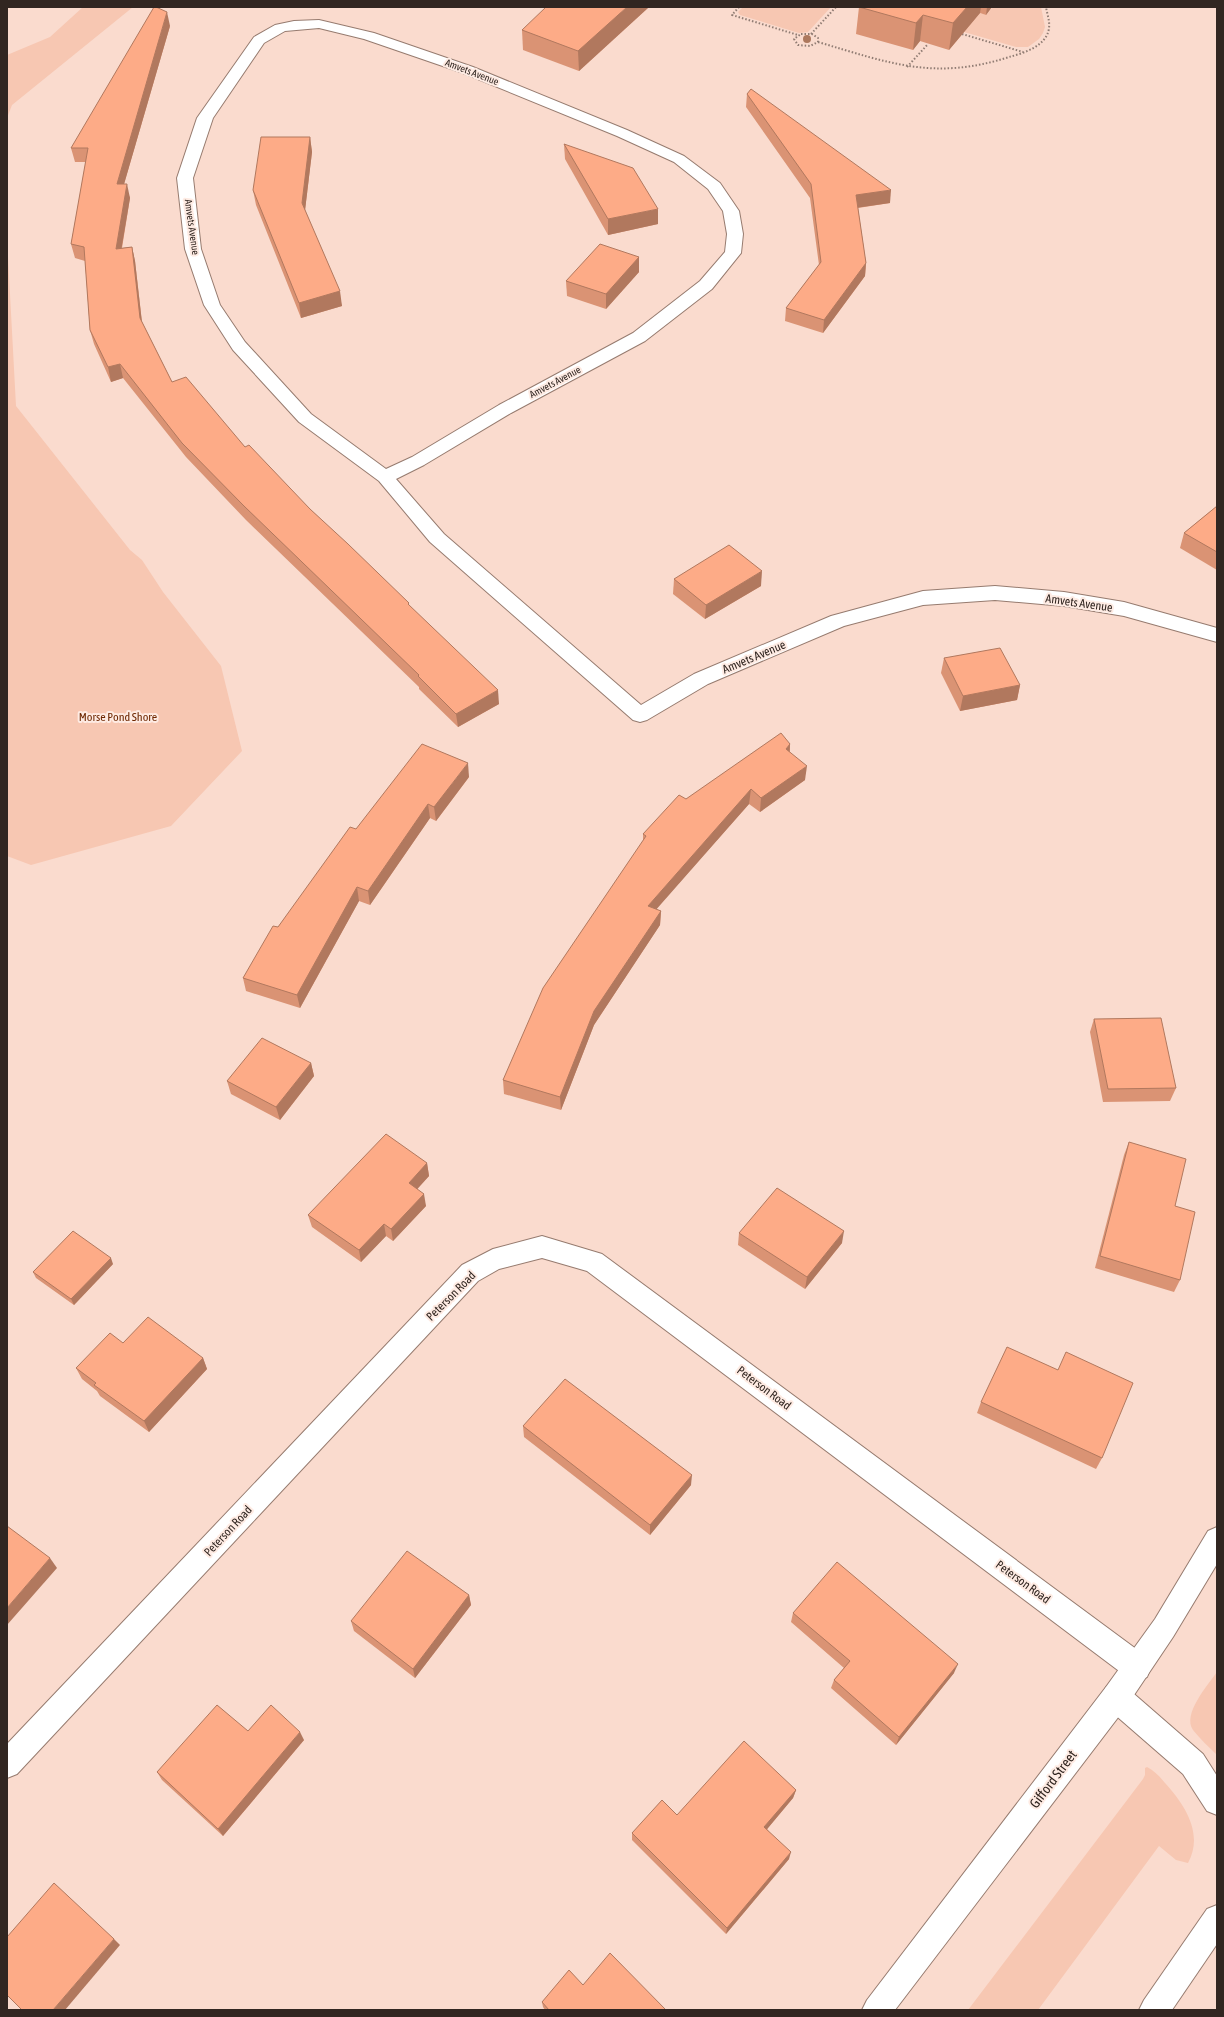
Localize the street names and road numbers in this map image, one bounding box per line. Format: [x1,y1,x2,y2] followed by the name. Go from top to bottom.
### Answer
[444,57,501,87] street label: Amvets Avenue
[183,198,201,256] street label: Amvets Avenue
[528,364,583,400] street label: Amvets Avenue
[1045,591,1113,615] street label: Amvets Avenue
[720,637,788,677] street label: Amvets Avenue
[424,1269,478,1323] street label: Peterson Road
[734,1363,794,1413] street label: Peterson Road
[201,1503,255,1559] street label: Peterson Road
[993,1558,1053,1606] street label: Peterson Road
[1026,1747,1080,1811] street label: Gifford Street

